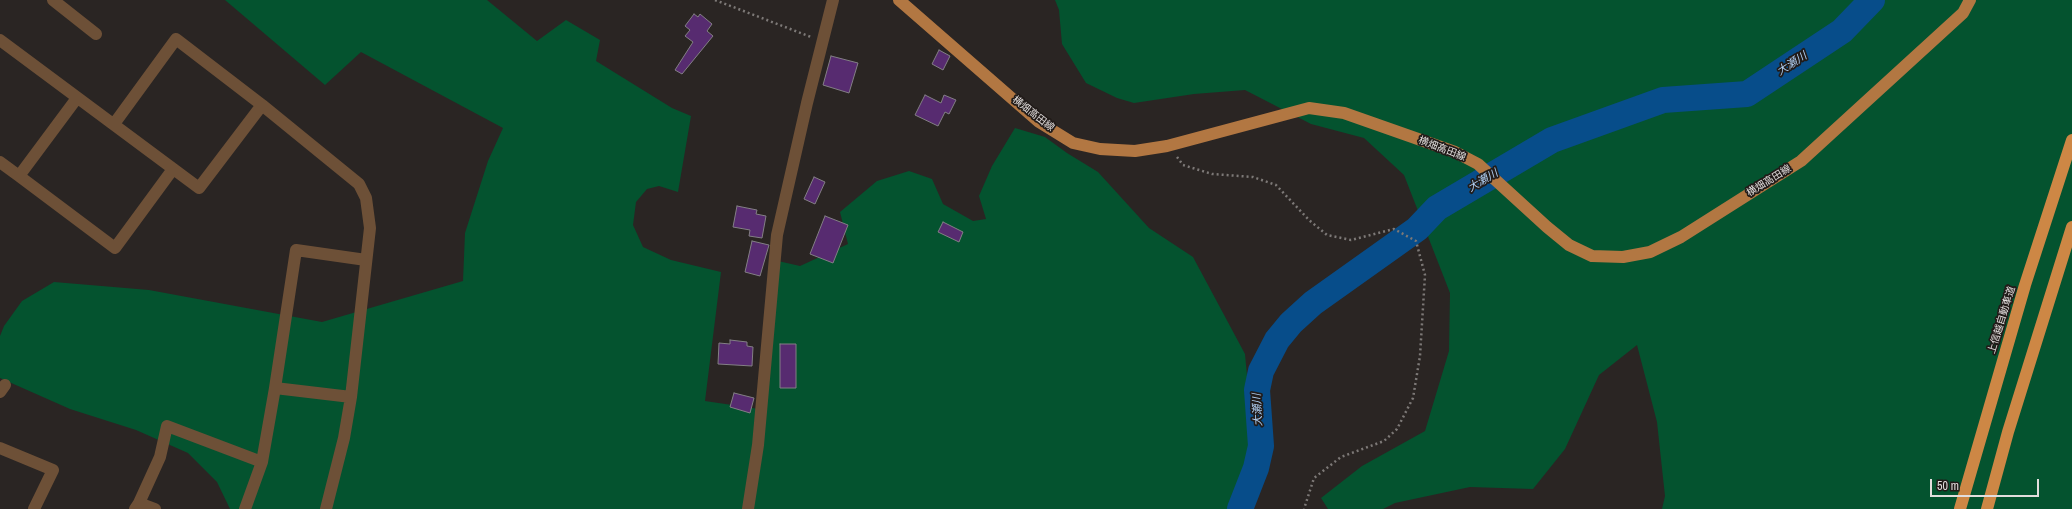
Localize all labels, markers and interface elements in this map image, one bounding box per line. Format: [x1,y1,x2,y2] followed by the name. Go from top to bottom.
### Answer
[1775,49,1809,79] water label: 大瀬川
[1010,94,1056,134] street label: 横畑高田線
[1417,134,1467,164] street label: 横畑高田線
[1745,163,1793,199] street label: 横畑高田線
[1465,167,1501,195] water label: 大瀬川
[1986,285,2018,355] street label: 上信越自動車道
[1251,393,1265,427] water label: 大瀬川
[1932,471,2041,497] scale bar
[1937,478,1959,494] text: 50 m

